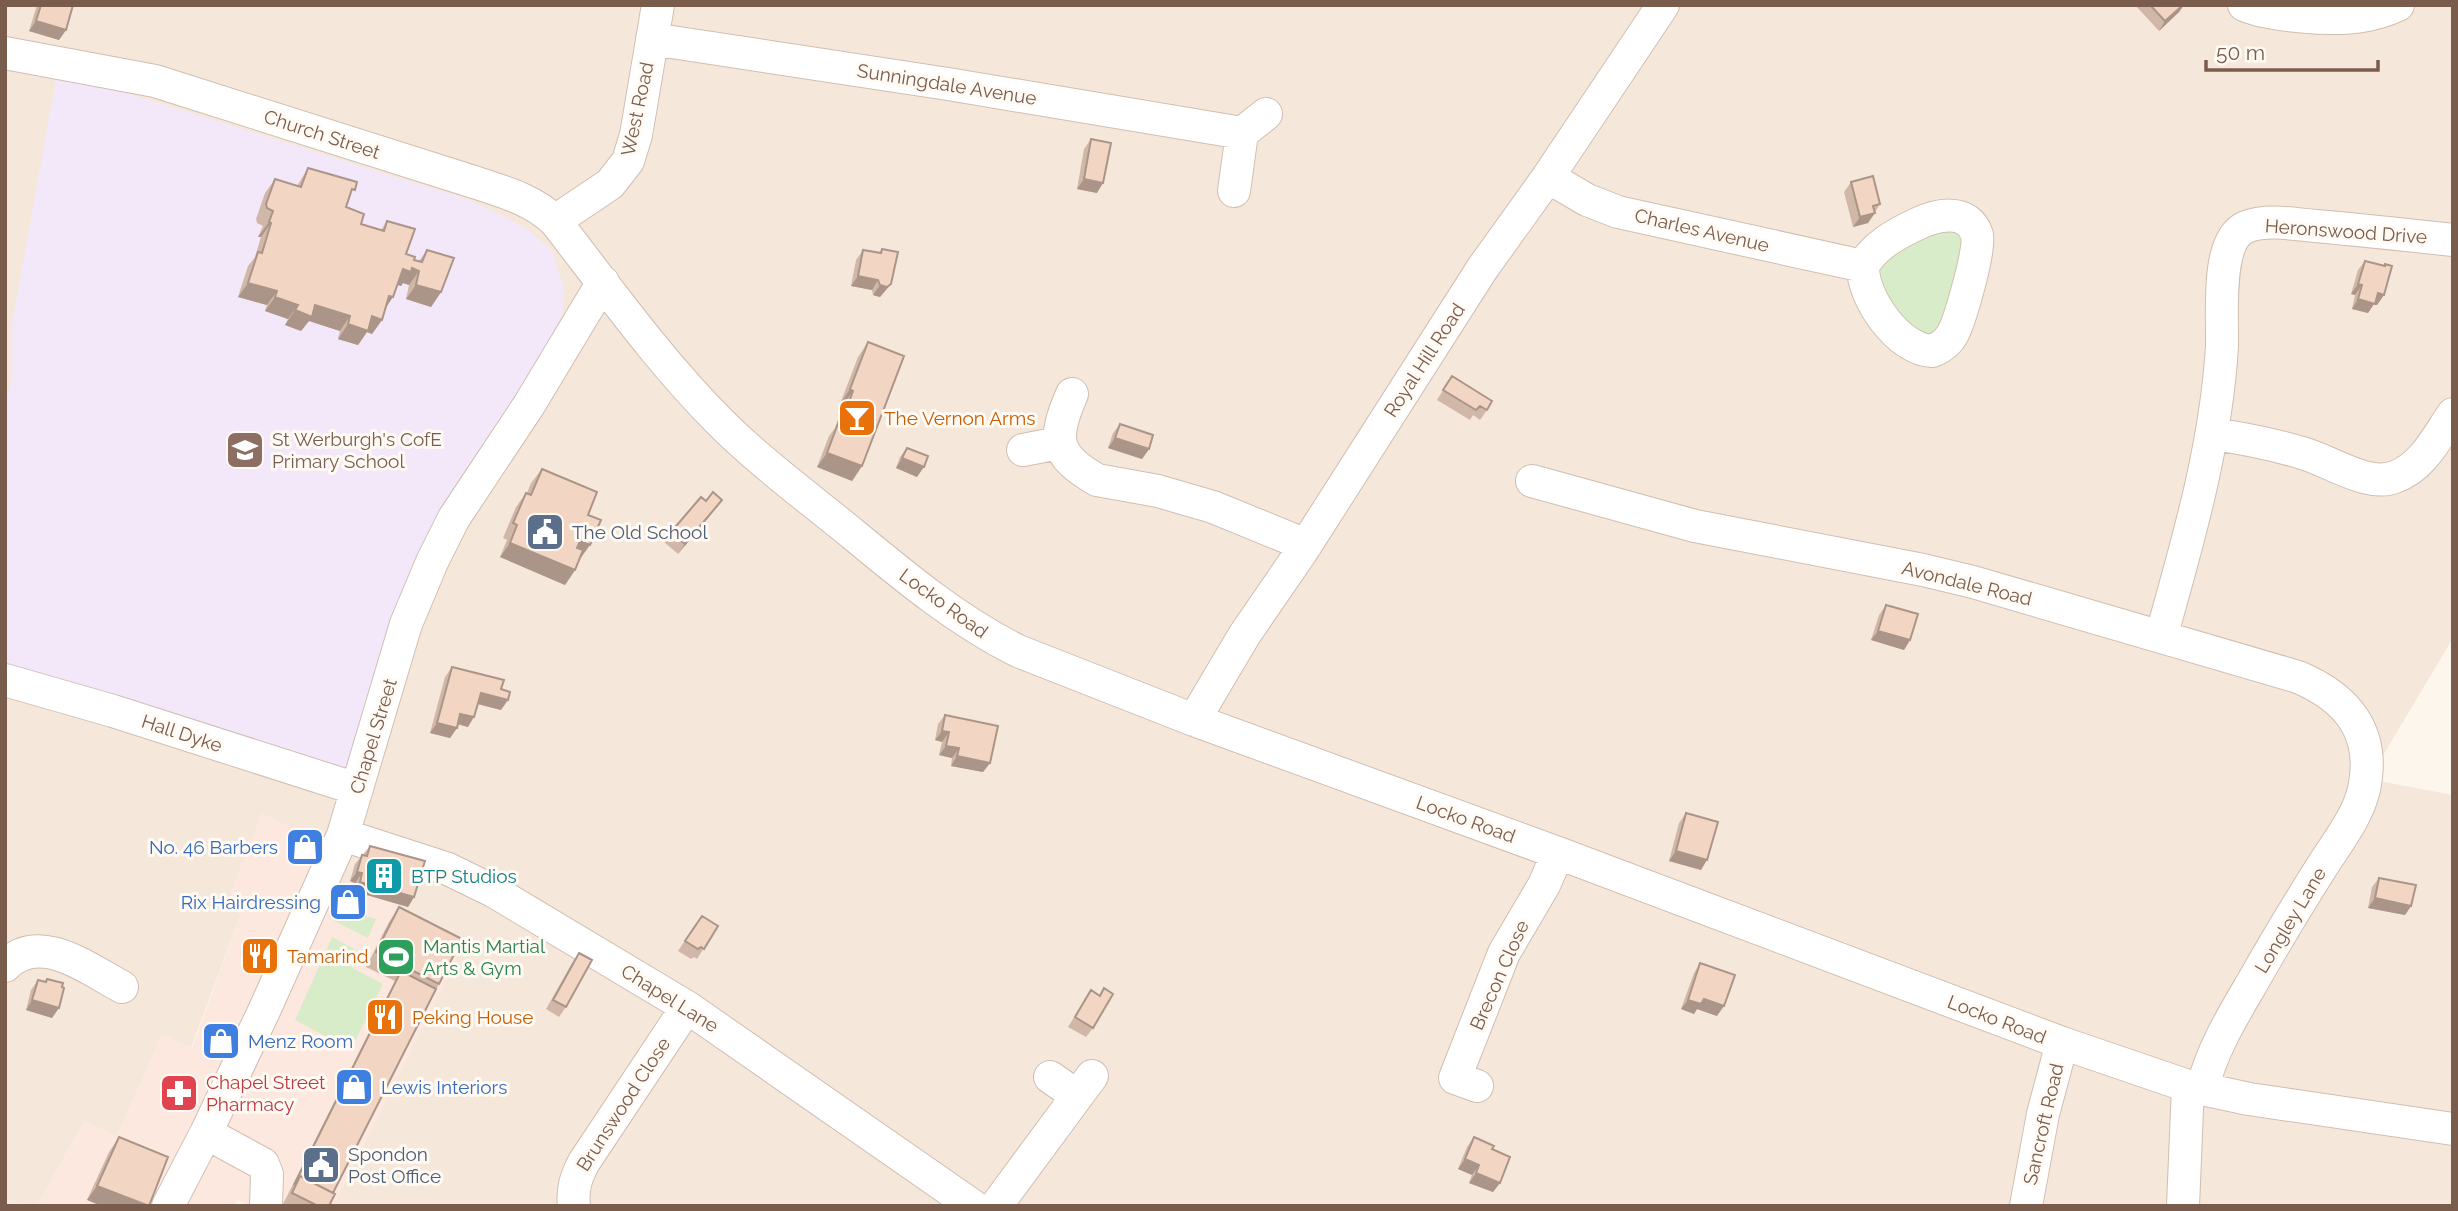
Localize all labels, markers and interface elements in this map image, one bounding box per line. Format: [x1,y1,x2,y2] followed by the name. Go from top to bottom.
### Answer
[2206,28,2378,72] scale bar
[2216,40,2265,65] text: 50 m
[856,59,1038,109] street label: Sunningdale Avenue
[616,60,658,158] street label: West Road
[261,105,383,163] street label: Church Street
[1633,204,1771,256] street label: Charles Avenue
[2264,214,2428,248] street label: Heronswood Drive
[1379,299,1469,421] street label: Royal Hill Road
[836,397,878,439] bar icon: The Vernon Arms
[884,407,1035,429] place label: The Vernon Arms
[272,428,442,472] place label: St Werburgh's CofE Primary School
[224,429,266,471] school or university icon: St Werburgh's CofE Primary School
[524,511,566,553] public building icon: The Old School
[572,521,708,543] place label: The Old School
[1900,556,2034,610] street label: Avondale Road
[896,564,992,642] street label: Locko Road
[345,675,401,796] street label: Chapel Street
[139,710,225,756] street label: Hall Dyke
[1413,791,1519,847] street label: Locko Road
[284,826,326,868] shop icon: No. 46 Barbers
[149,836,278,858] place label: No. 46 Barbers
[363,855,405,897] building icon: BTP Studios
[2250,863,2330,977] street label: Longley Lane
[411,865,517,887] place label: BTP Studios
[327,881,369,923] shop icon: Rix Hairdressing
[181,891,321,913] place label: Rix Hairdressing
[1465,917,1533,1033] street label: Brecon Close
[239,935,281,977] restaurant icon: Tamarind
[423,935,546,979] place label: Mantis Martial Arts & Gym
[375,936,417,978] sports icon: Mantis Martial Arts & Gym
[287,945,369,967] place label: Tamarind
[617,959,723,1037] street label: Chapel Lane
[1945,990,2049,1048] street label: Locko Road
[364,996,406,1038] restaurant icon: Peking House
[412,1006,533,1028] place label: Peking House
[200,1020,242,1062] shop icon: Menz Room
[248,1030,353,1052] place label: Menz Room
[572,1033,674,1175] street label: Brunswood Close
[2018,1061,2068,1187] street label: Sancroft Road
[333,1066,375,1108] shop icon: Lewis Interiors
[206,1071,326,1115] place label: Chapel Street Pharmacy
[158,1072,200,1114] pharmacy icon: Chapel Street Pharmacy
[381,1076,507,1098] place label: Lewis Interiors
[348,1143,441,1187] place label: Spondon Post Office
[300,1144,342,1186] public building icon: Spondon Post Office

